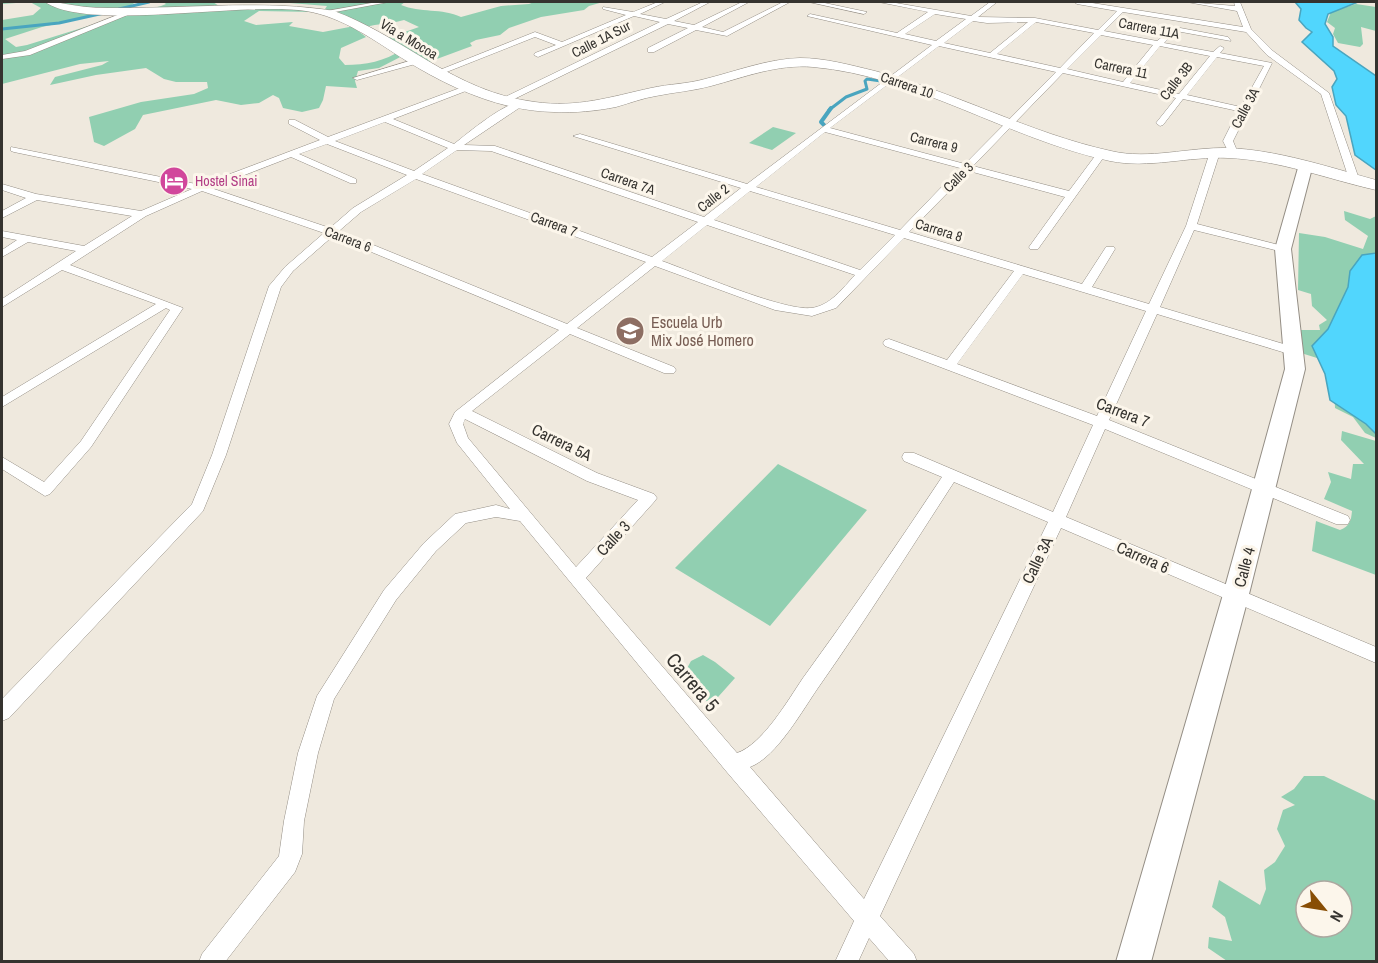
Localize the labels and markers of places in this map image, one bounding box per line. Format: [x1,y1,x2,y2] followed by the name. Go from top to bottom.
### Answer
[158,165,190,197] hotel icon: Hostel Sinai
[195,172,258,190] place label: Hostel Sinai
[651,311,754,351] place label: Escuela Urb Mix José Homero
[614,315,646,347] school or university icon: Escuela Urb Mix José Homero

